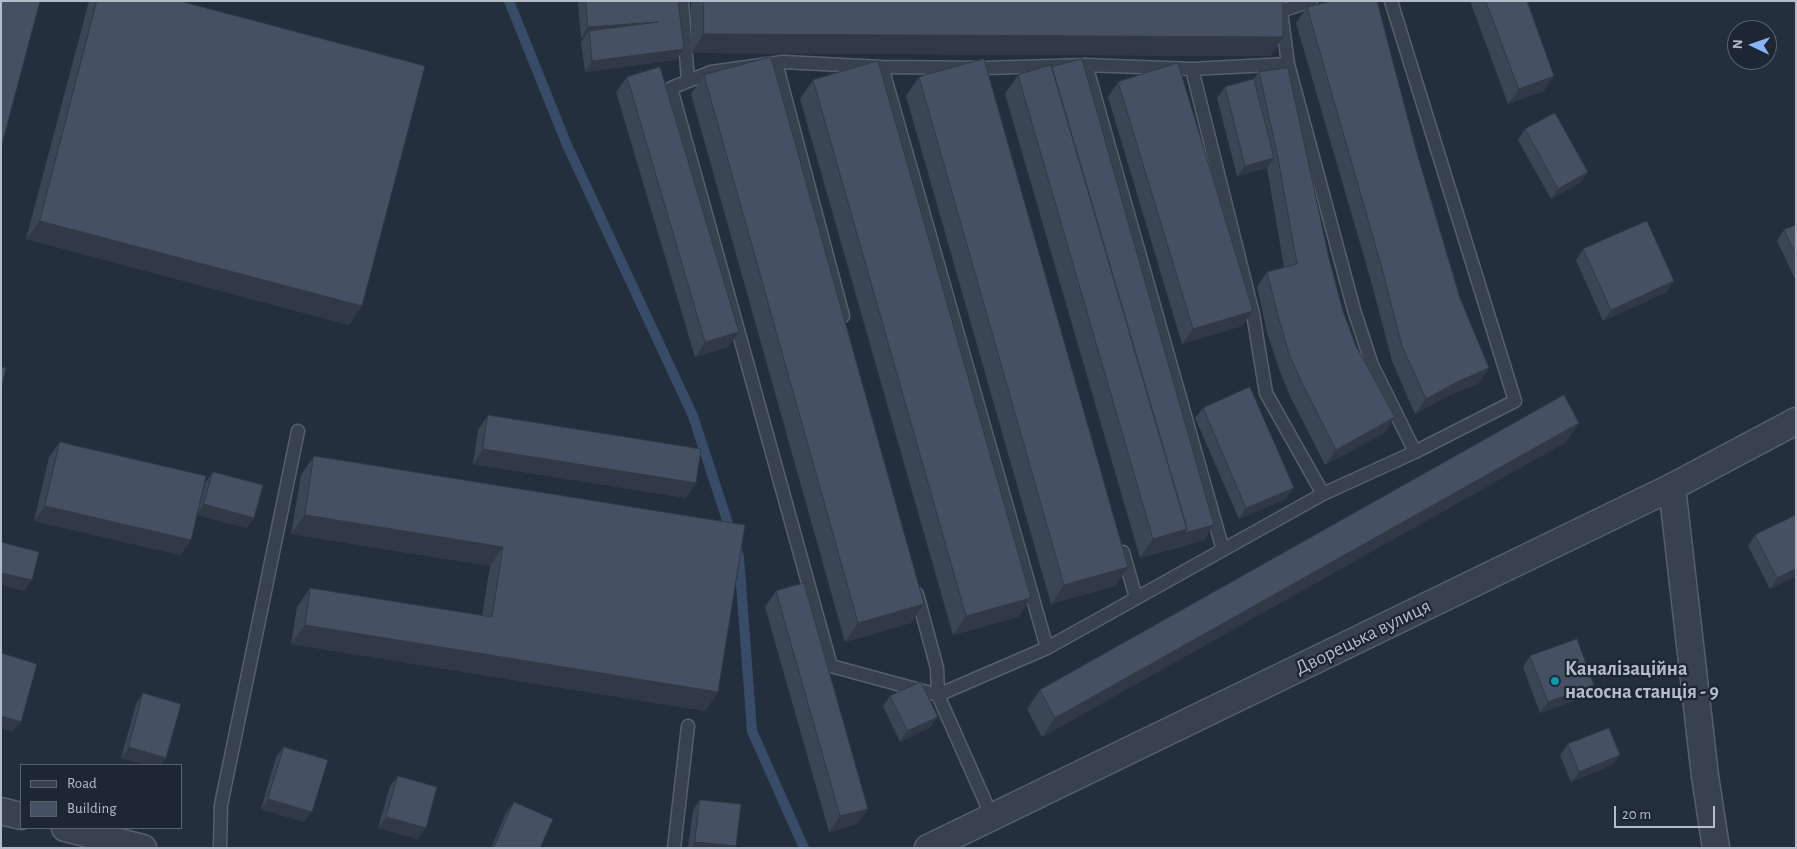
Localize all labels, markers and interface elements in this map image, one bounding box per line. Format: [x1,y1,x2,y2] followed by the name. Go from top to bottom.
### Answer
[1727,20,1777,70] north arrow
[1731,39,1745,50] text: N
[1291,594,1435,680] street label: Дворецька вулиця
[1565,657,1719,704] place label: Каналізаційна насосна станція - 9
[1549,675,1561,687] marker: Каналізаційна насосна станція - 9
[20,764,182,829] legend
[67,776,97,791] text: Road
[1617,796,1718,828] scale bar
[67,801,117,816] text: Building
[1622,807,1651,822] text: 20 m

